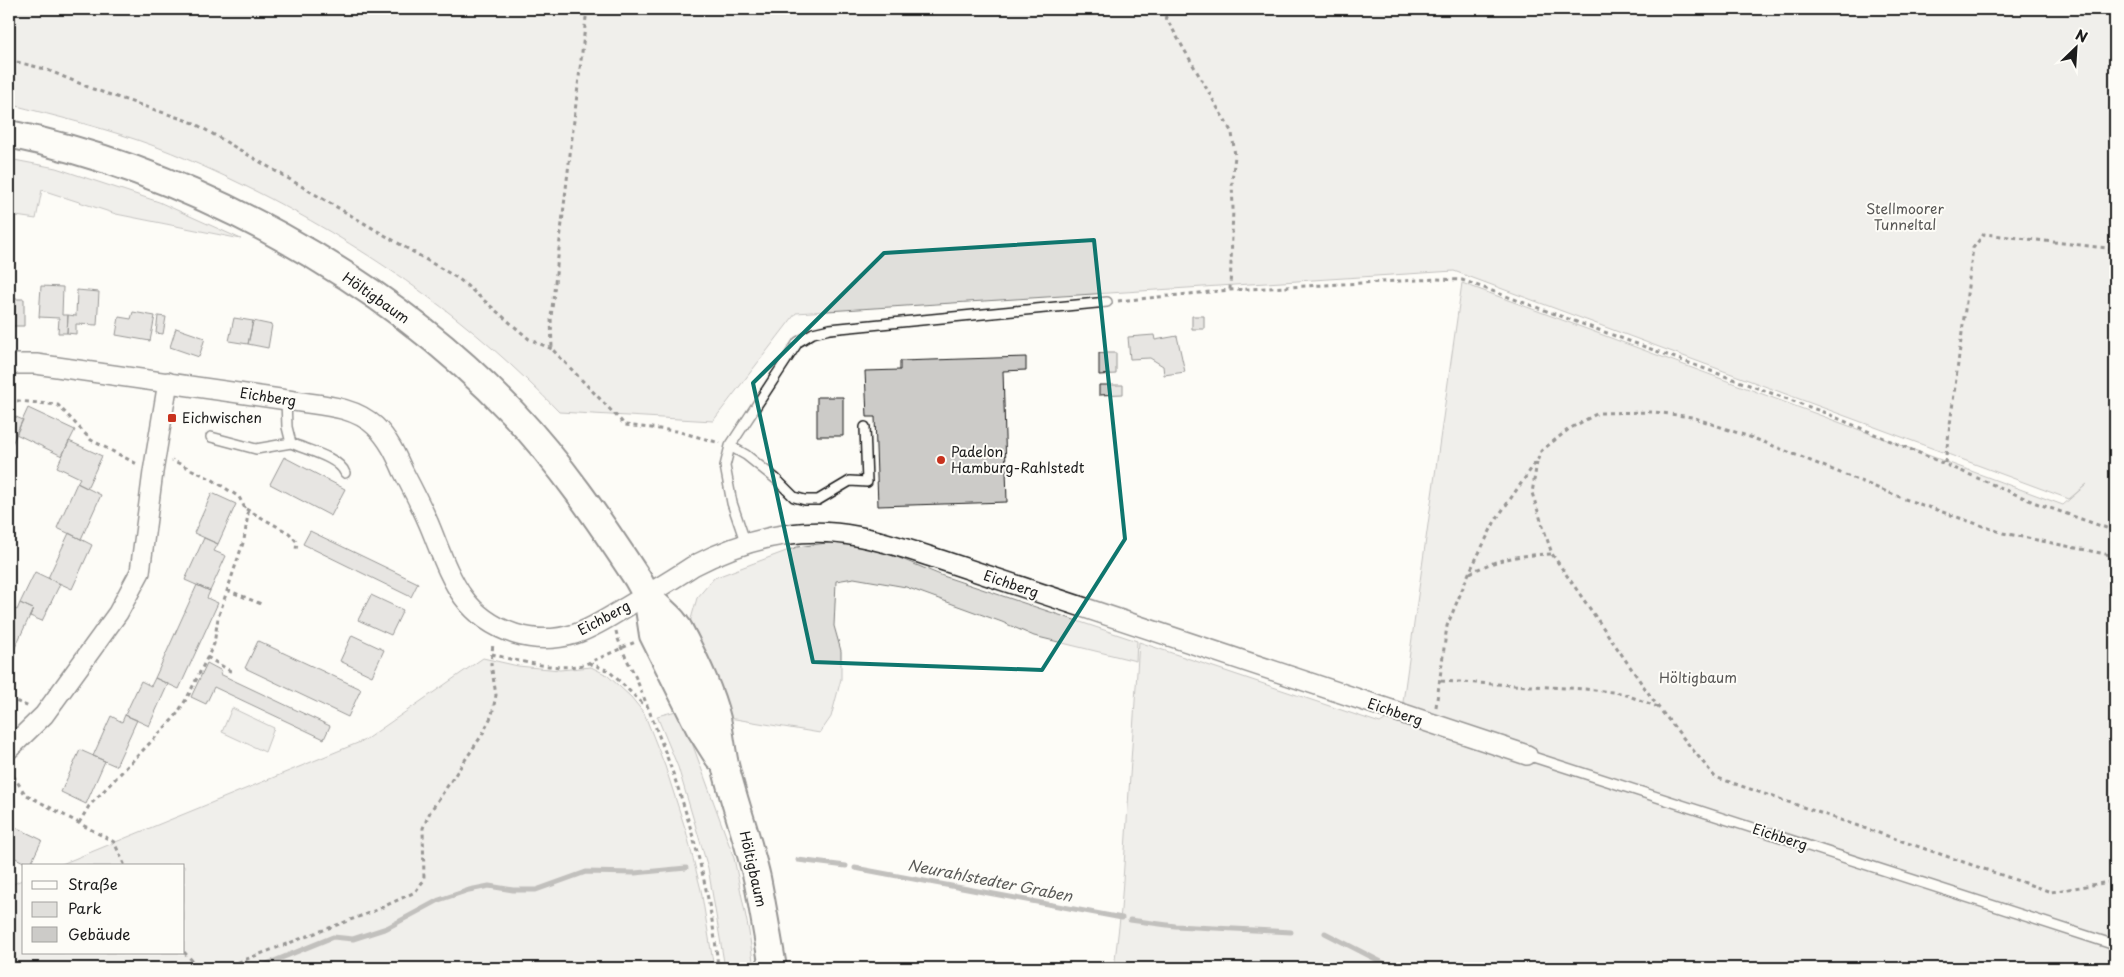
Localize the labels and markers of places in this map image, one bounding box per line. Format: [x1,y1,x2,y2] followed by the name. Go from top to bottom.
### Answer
[182,407,262,428] place label: Eichwischen
[166,412,178,424] marker: Eichwischen
[951,441,1085,478] place label: Padelon Hamburg-Rahlstedt
[935,454,947,466] marker: Padelon Hamburg-Rahlstedt

